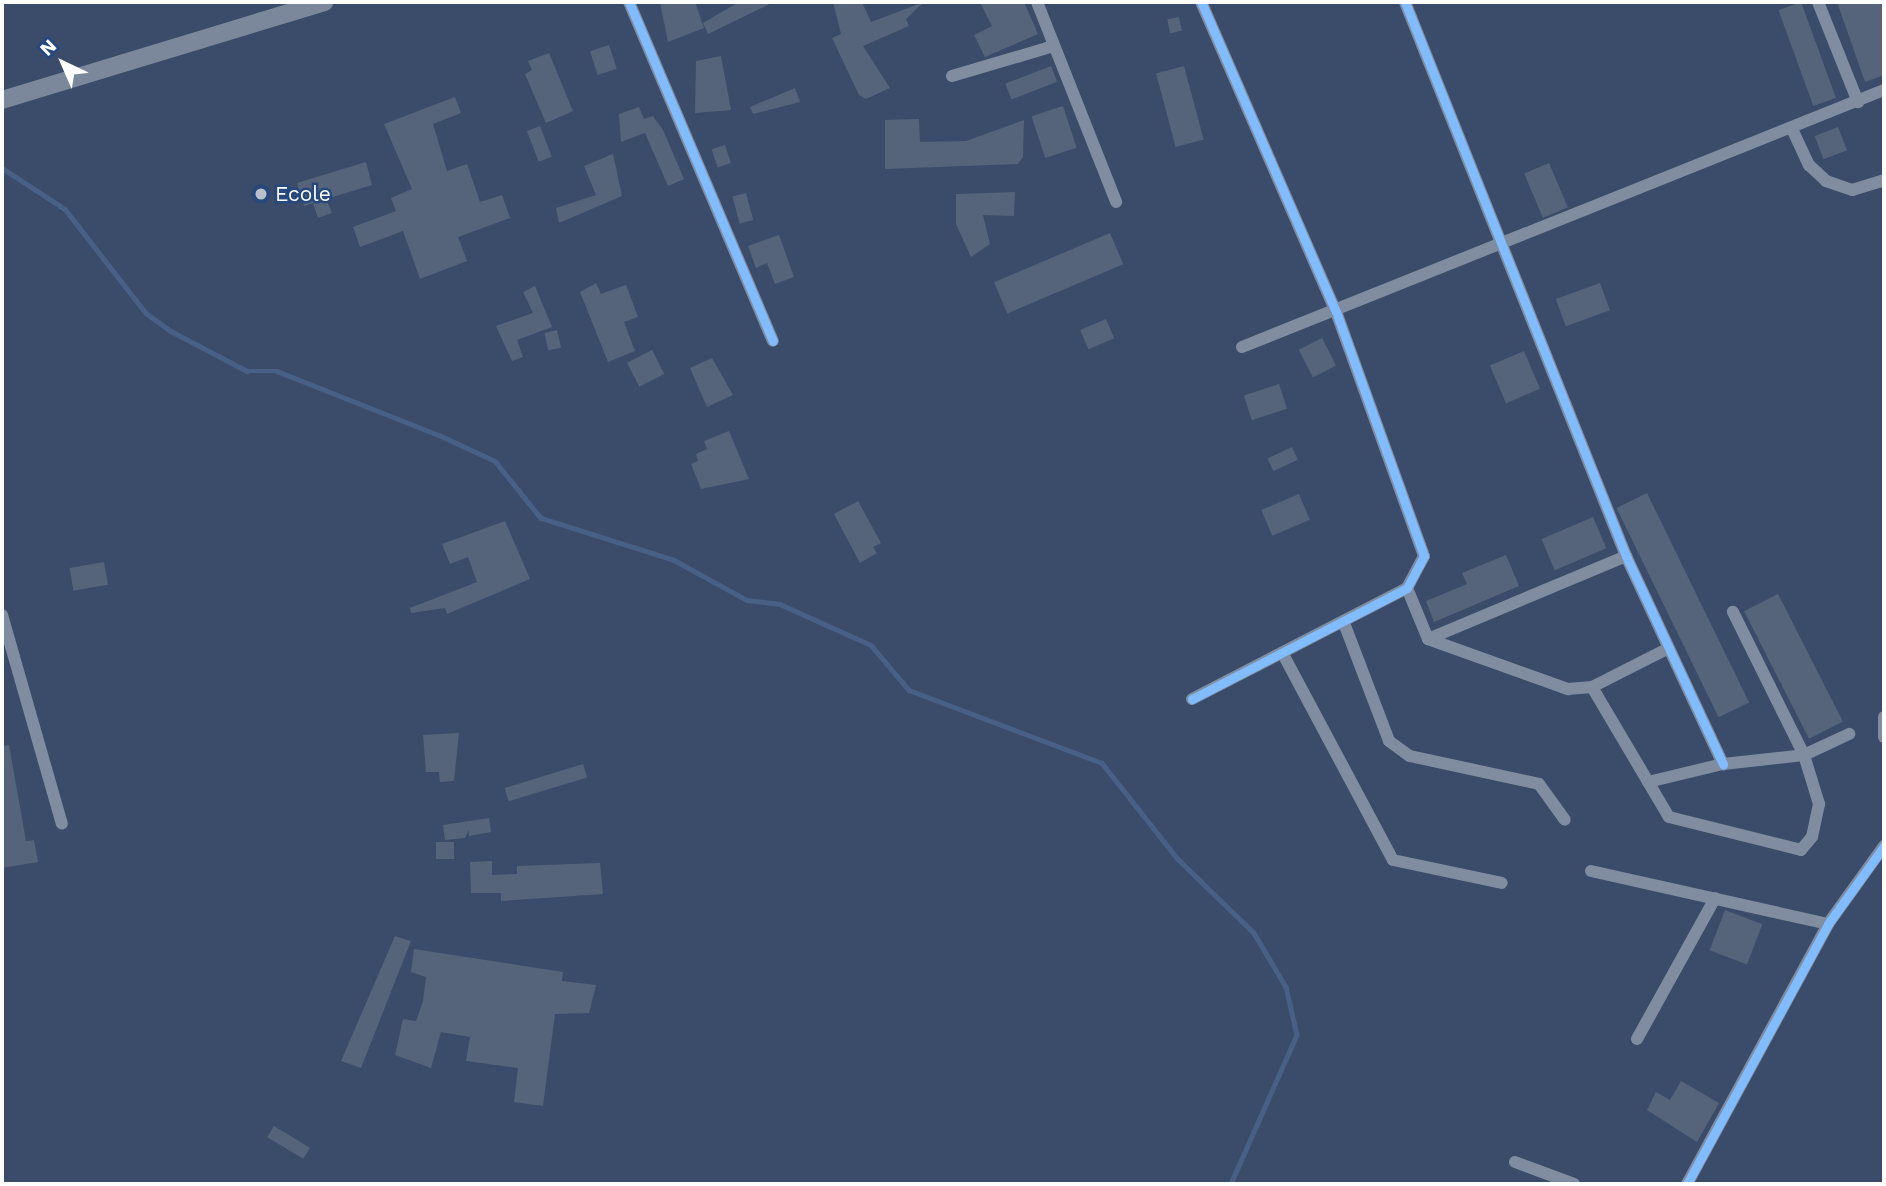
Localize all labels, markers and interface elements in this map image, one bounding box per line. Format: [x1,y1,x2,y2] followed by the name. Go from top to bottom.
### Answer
[28,28,98,98] north arrow
[35,34,61,61] text: N
[275,181,331,207] place label: Ecole
[253,186,269,202] marker: Ecole

